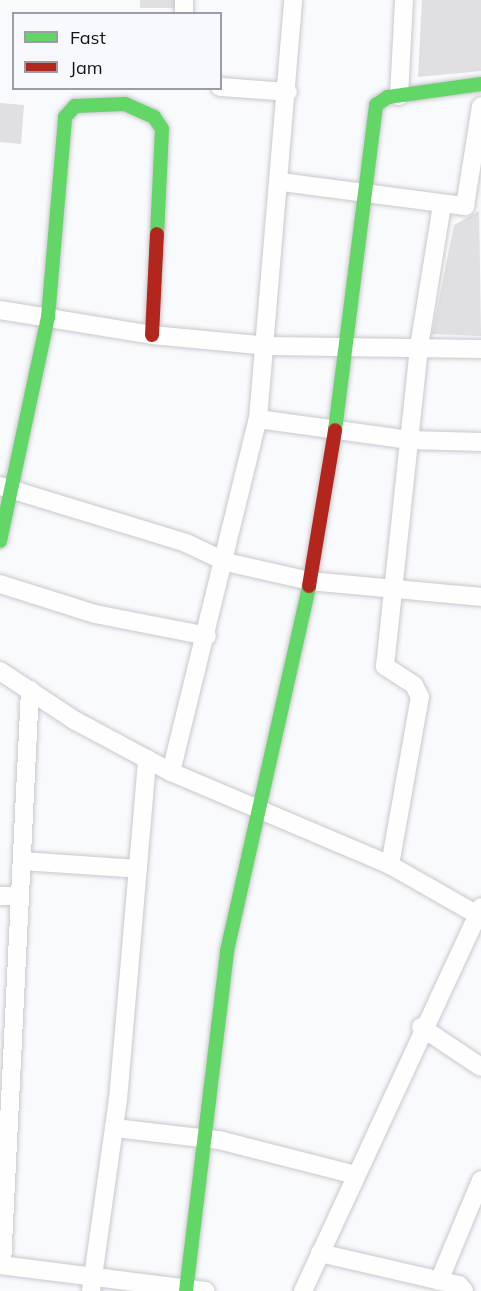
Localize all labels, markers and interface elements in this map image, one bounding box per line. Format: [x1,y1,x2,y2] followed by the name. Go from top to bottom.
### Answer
[12,12,222,90] legend
[70,26,106,49] text: Fast
[70,56,103,79] text: Jam

